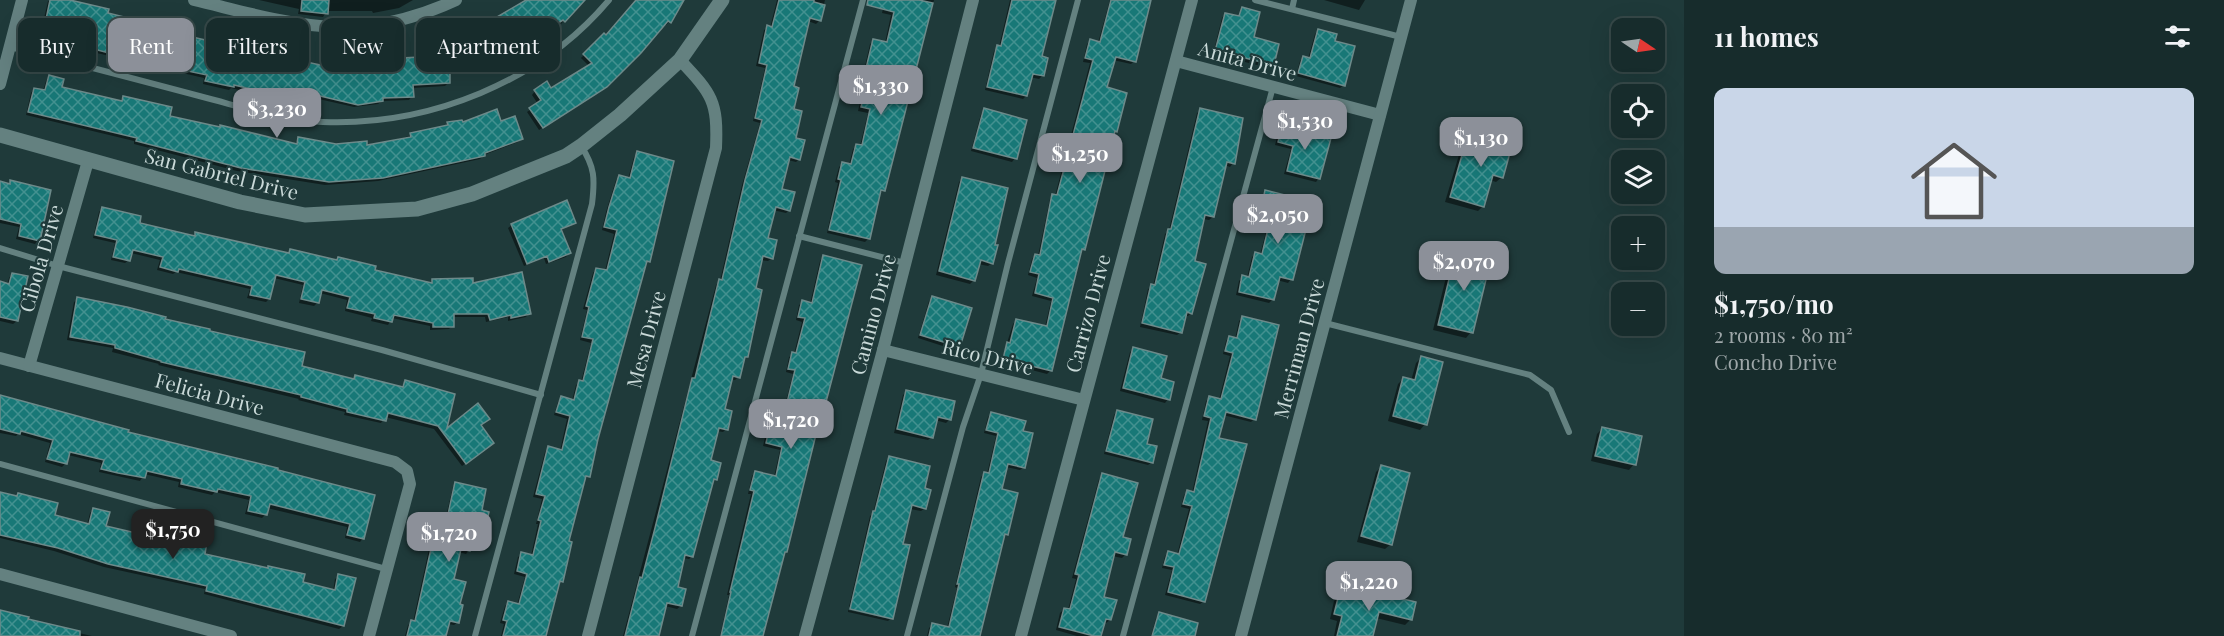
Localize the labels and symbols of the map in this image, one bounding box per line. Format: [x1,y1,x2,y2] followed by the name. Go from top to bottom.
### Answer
[1611,18,1665,72] north arrow
[1195,34,1300,86] street label: Anita Drive
[832,65,930,116] pin: $1,330
[228,88,326,139] pin: $3,230
[1256,100,1354,151] pin: $1,530
[1432,117,1530,168] pin: $1,130
[1031,133,1129,184] pin: $1,250
[142,141,302,205] street label: San Gabriel Drive
[1229,194,1327,245] pin: $2,050
[12,201,68,315] street label: Cibola Drive
[1415,241,1513,292] pin: $2,070
[843,251,901,377] street label: Camino Drive
[1058,251,1116,375] street label: Carrizo Drive
[1266,275,1330,421] street label: Merriman Drive
[619,287,671,391] street label: Mesa Drive
[939,332,1037,380] street label: Rico Drive
[152,365,268,421] street label: Felicia Drive
[742,399,840,450] pin: $1,720
[124,509,222,560] pin: $1,750
[400,512,498,563] pin: $1,720
[1320,561,1418,612] pin: $1,220

